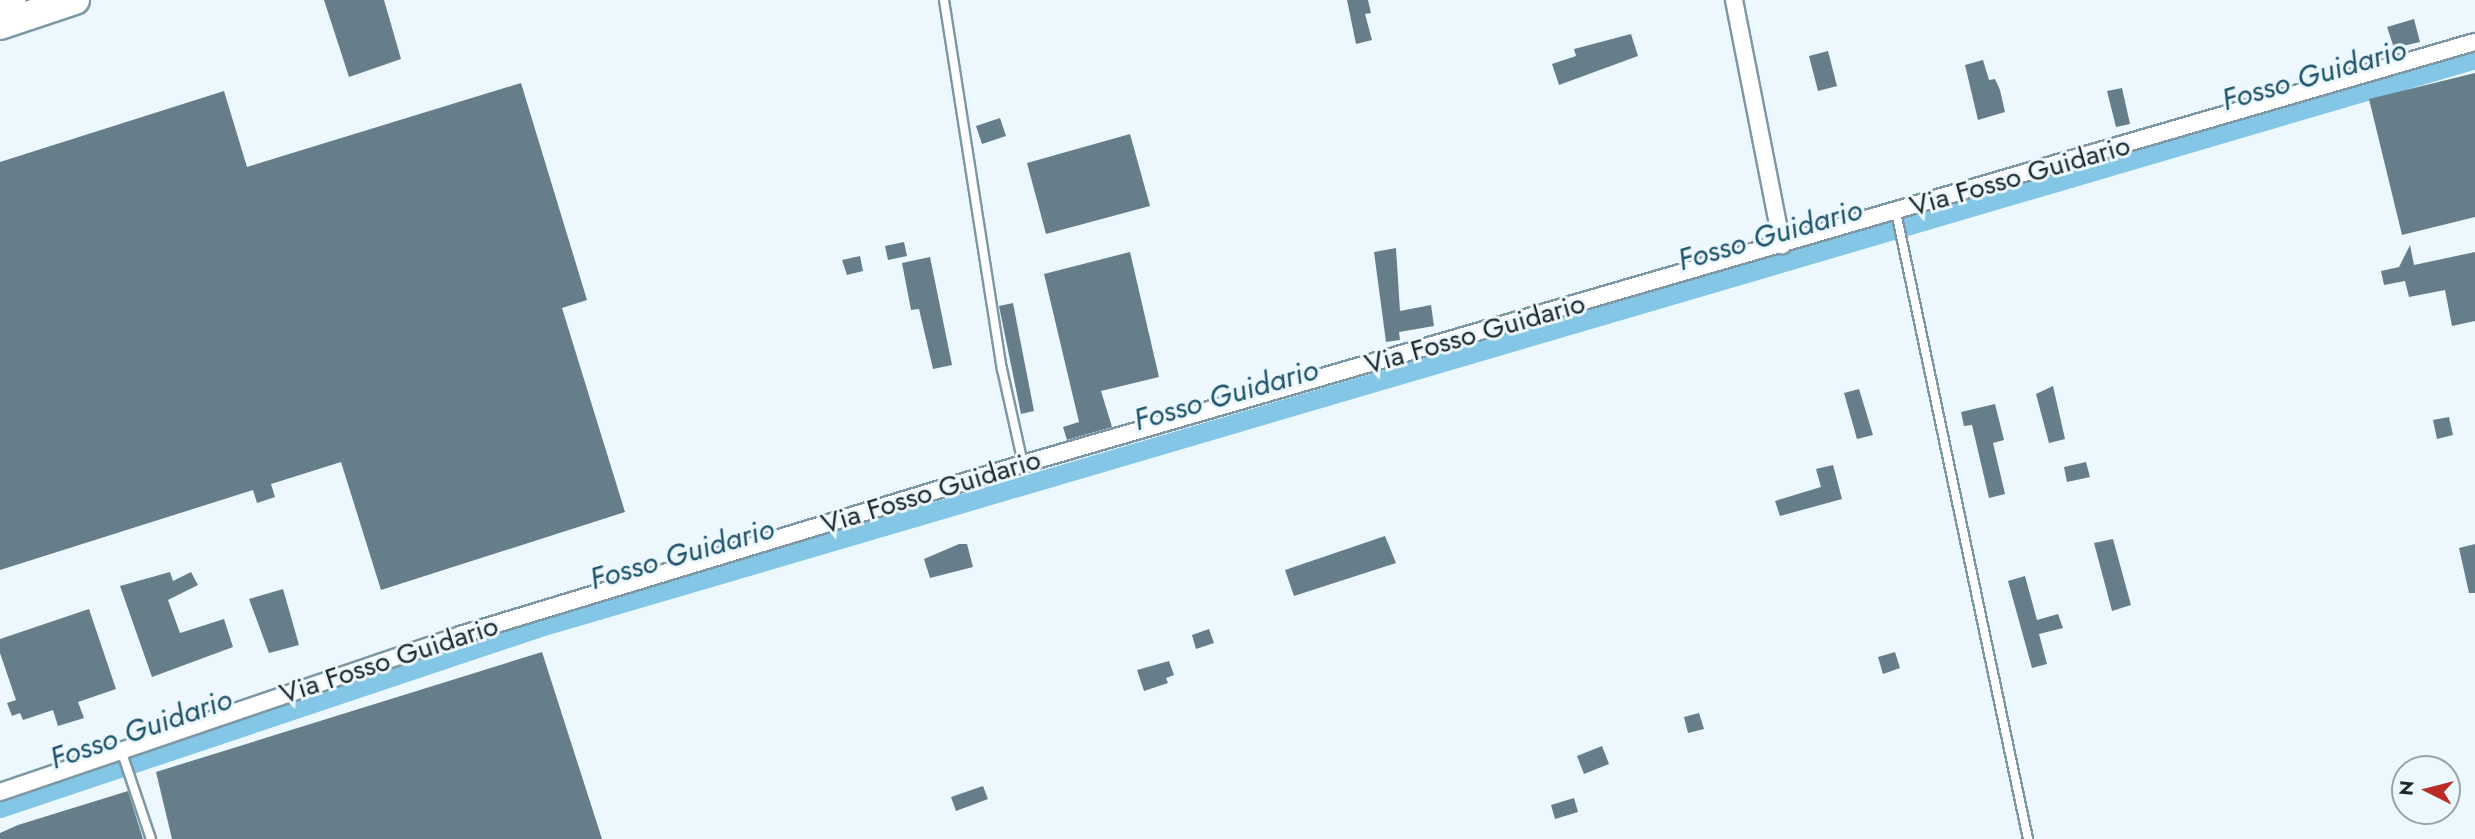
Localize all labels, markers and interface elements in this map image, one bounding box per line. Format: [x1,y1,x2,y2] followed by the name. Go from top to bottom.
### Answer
[2218,32,2410,118] water label: Fosso Guidario
[1906,128,2134,224] street label: Via Fosso Guidario
[1674,192,1866,278] water label: Fosso Guidario
[1361,286,1589,382] street label: Via Fosso Guidario
[1130,352,1322,438] water label: Fosso Guidario
[817,443,1045,541] street label: Via Fosso Guidario
[586,511,778,597] water label: Fosso Guidario
[276,609,502,711] street label: Via Fosso Guidario
[45,681,237,777] water label: Fosso Guidario
[2391,755,2461,825] north arrow
[2392,779,2421,797] text: N

